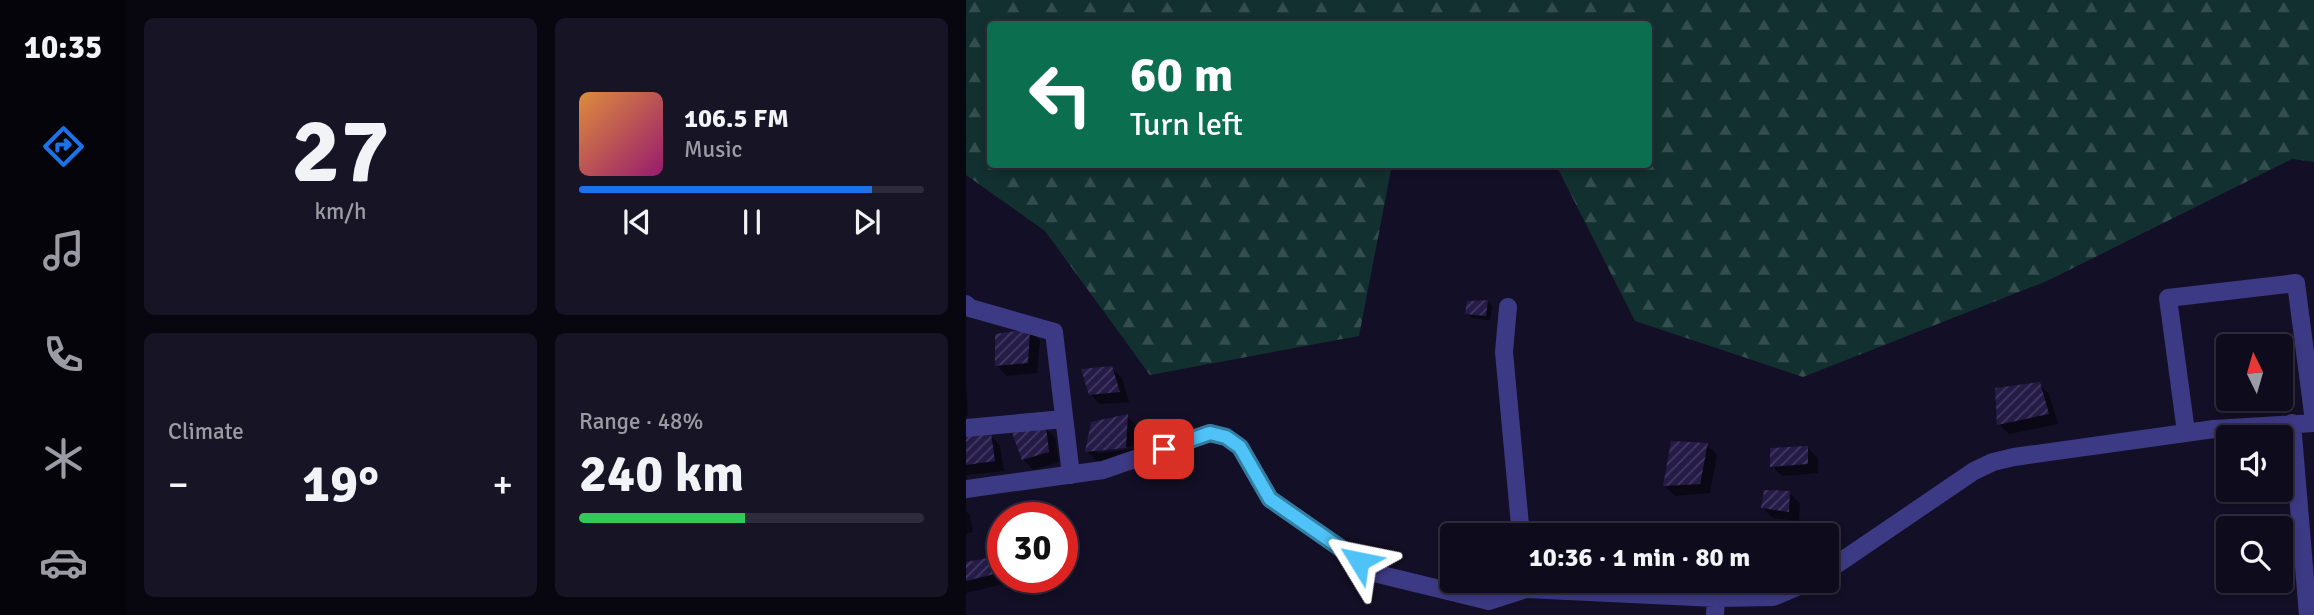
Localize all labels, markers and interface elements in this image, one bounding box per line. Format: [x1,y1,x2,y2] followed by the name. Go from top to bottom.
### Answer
[24,28,102,67] text: 10:35
[1130,45,1233,105] text: 60 m
[1015,49,1106,140] icon: left
[291,95,390,208] text: 27
[684,103,789,135] text: 106.5 FM
[1130,105,1243,144] text: Turn left
[39,122,88,171] icon: directions
[684,135,742,164] text: Music
[314,197,367,226] text: km/h
[618,203,656,241] icon: previous
[733,203,771,241] icon: pause
[848,203,886,241] icon: next
[39,226,88,275] icon: music
[39,330,88,379] icon: phone
[2216,334,2292,411] north arrow
[2216,334,2293,593] map controls
[579,407,703,436] text: Range · 48%
[168,417,244,446] text: Climate
[1134,419,1194,479] pin
[2216,425,2293,502] button: sound
[1145,430,1183,468] icon: arrive
[39,434,88,483] icon: climate
[579,442,744,506] text: 240 km
[302,452,379,516] text: 19°
[168,461,189,508] text: −
[492,461,513,508] text: +
[987,502,1078,593] speed limit sign: 30
[2216,516,2293,593] button: search
[1322,524,1396,598] position arrow
[39,538,88,587] icon: car
[1529,542,1750,574] text: 10:36 · 1 min · 80 m

